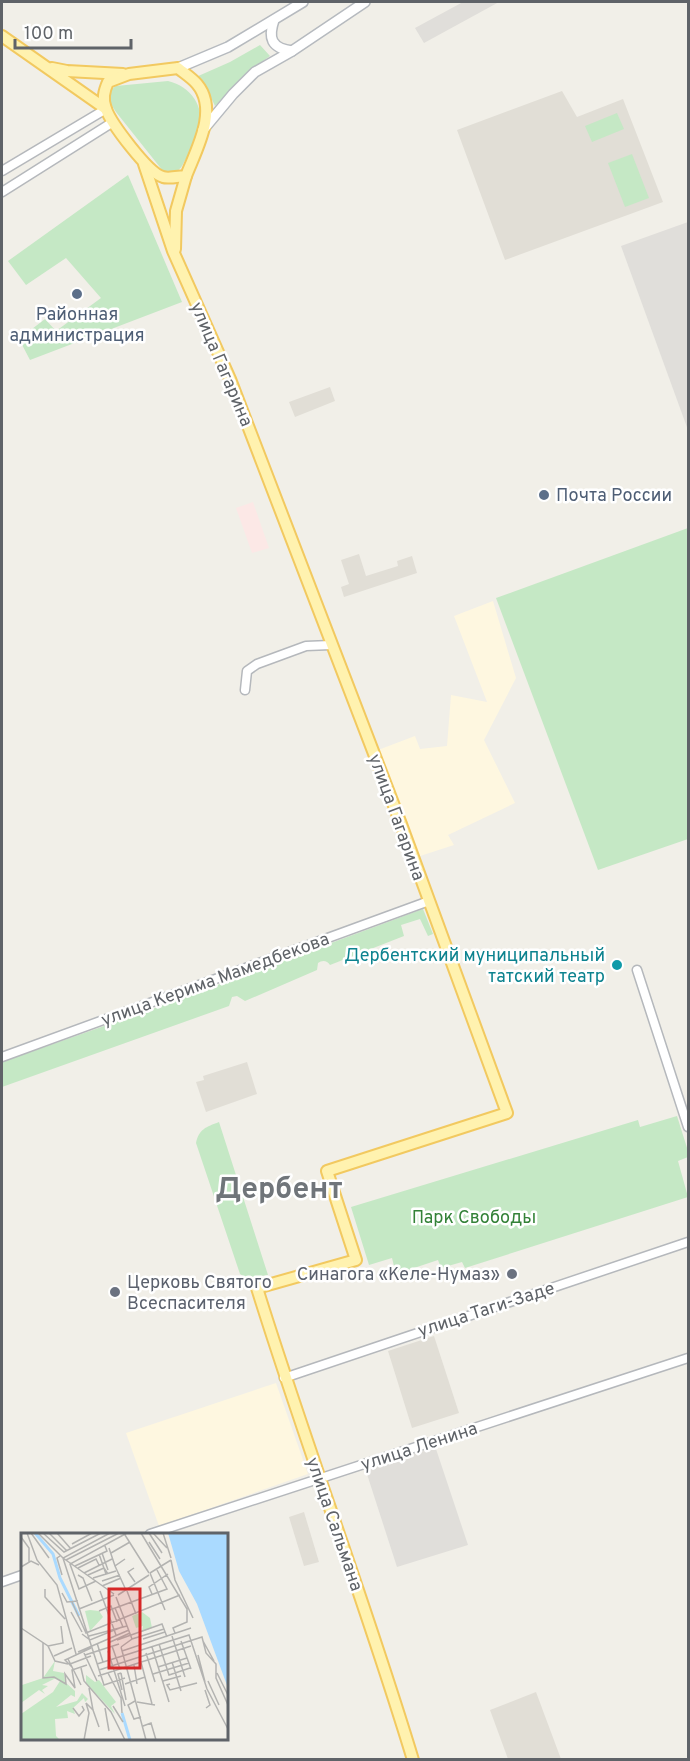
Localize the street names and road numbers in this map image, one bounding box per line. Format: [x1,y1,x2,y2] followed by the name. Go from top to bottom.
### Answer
[184,299,257,430] street label: улица Гагарина
[362,751,429,884] street label: улица Гагарина
[98,928,333,1033] street label: улица Керима Мамедбекова
[415,1277,558,1343] street label: улица Таги-Заде
[358,1418,481,1477] street label: улица Ленина
[300,1455,367,1594] street label: улица Сальмана

